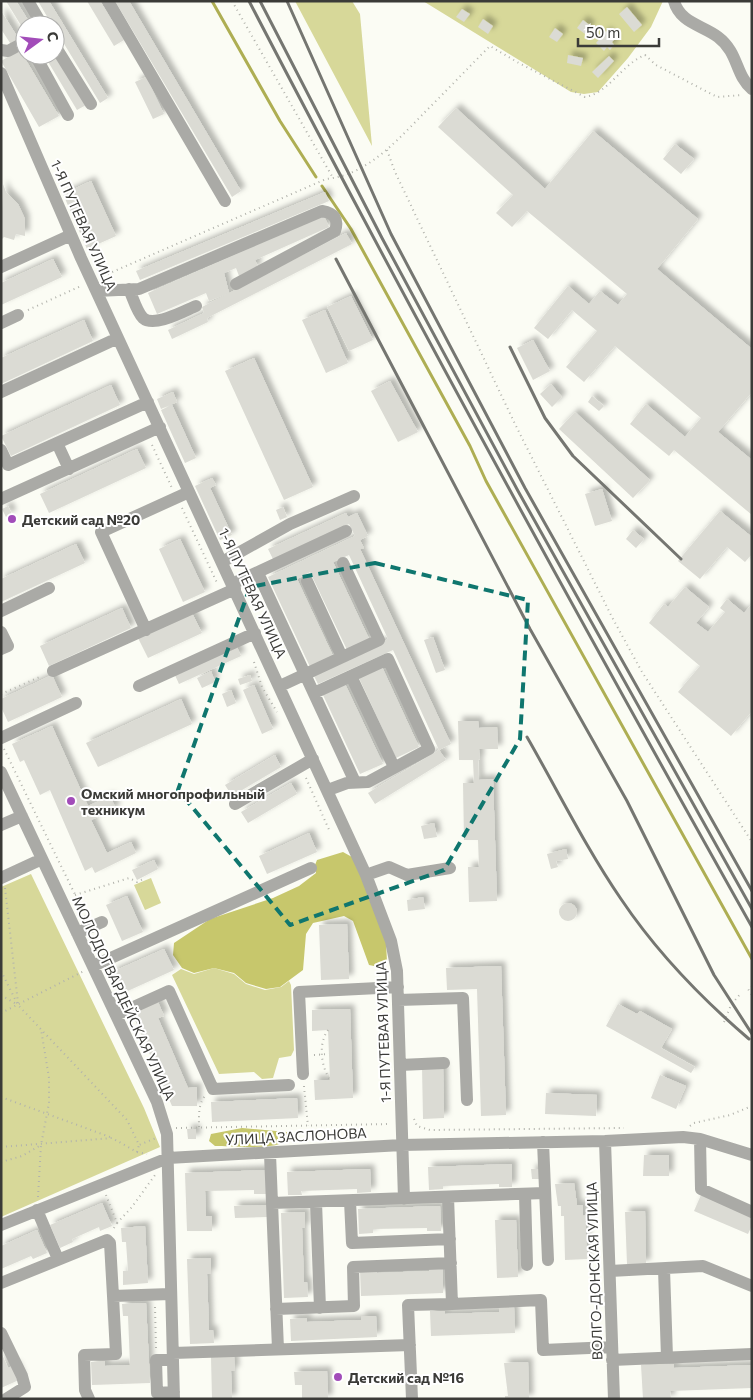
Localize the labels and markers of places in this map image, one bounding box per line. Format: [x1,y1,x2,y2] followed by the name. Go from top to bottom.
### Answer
[22,511,140,528] place label: Детский сад №20
[6,513,18,525] marker: Детский сад №20
[81,785,265,818] place label: Омский многопрофильный техникум
[65,795,77,807] marker: Омский многопрофильный техникум
[348,1369,464,1386] place label: Детский сад №16
[332,1371,344,1383] marker: Детский сад №16

